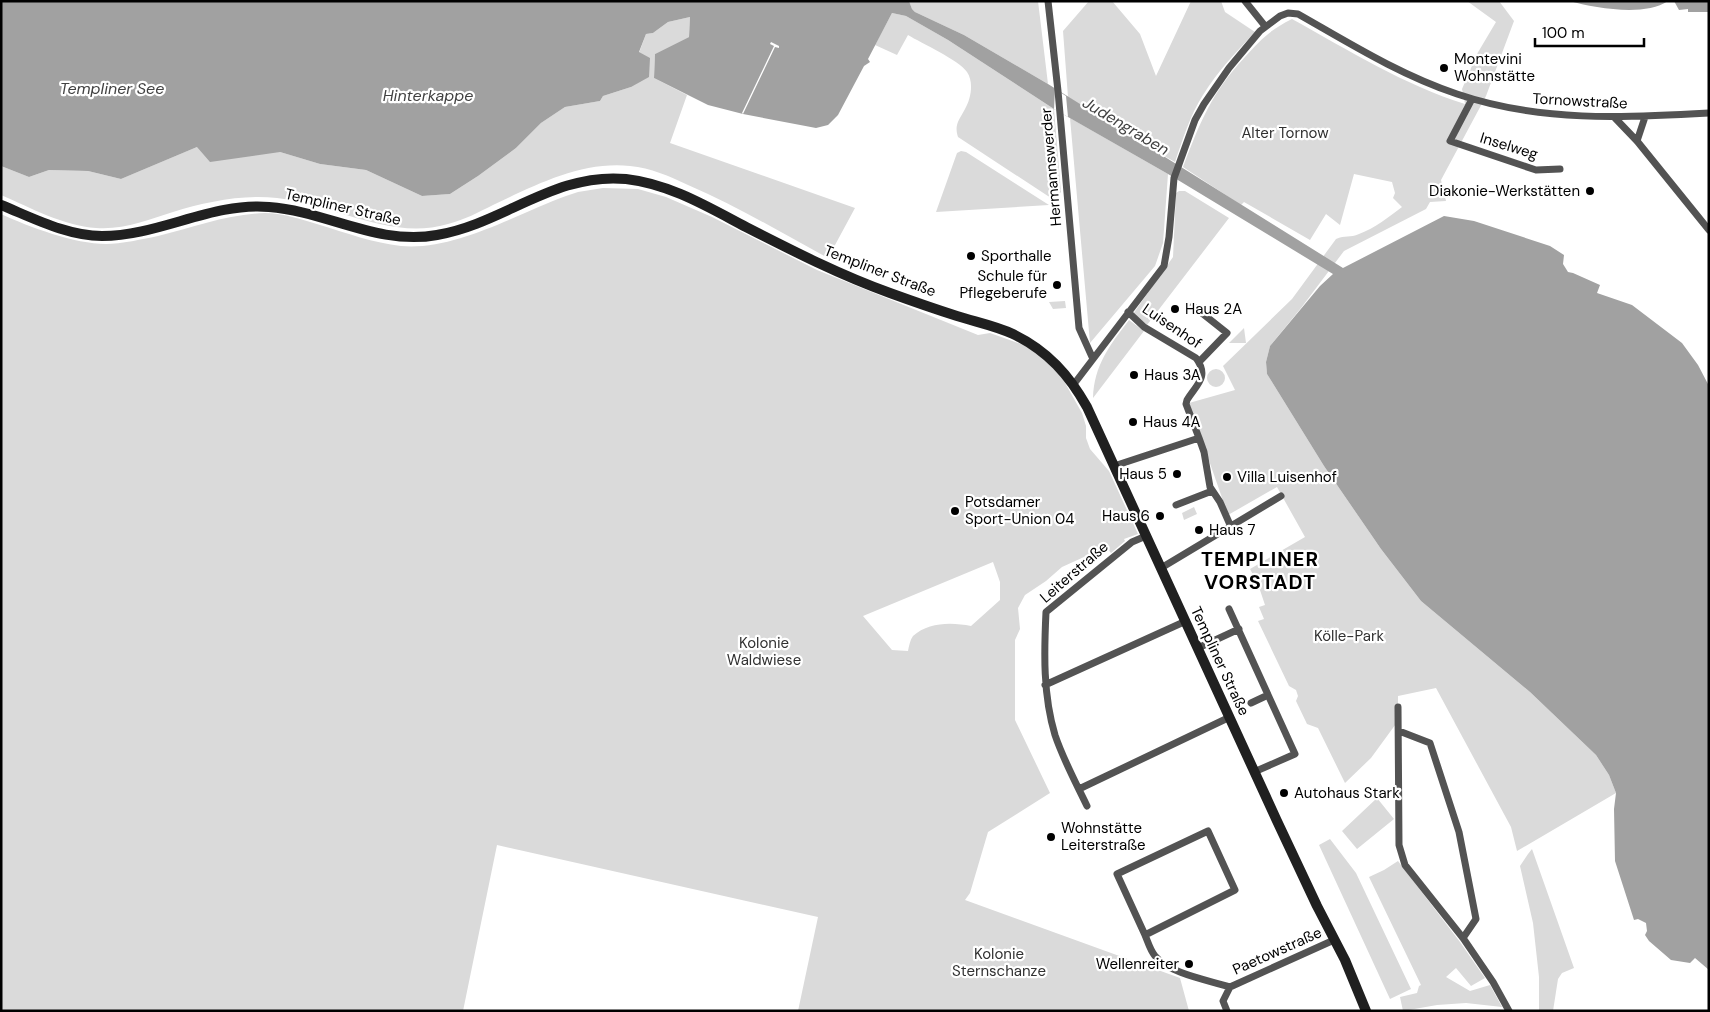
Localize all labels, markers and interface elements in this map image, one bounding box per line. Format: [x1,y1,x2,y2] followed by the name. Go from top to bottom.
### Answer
[1535,15,1644,47] scale bar
[1542,23,1585,43] text: 100 m
[1454,49,1535,86] place label: Montevini Wohnstätte
[1438,62,1450,74] marker: Montevini Wohnstätte
[60,78,164,99] water label: Templiner See
[383,85,473,106] water label: Hinterkappe
[1532,89,1628,113] street label: Tornowstraße
[1079,92,1173,160] water label: Judengraben
[1036,107,1066,227] street label: Hermannswerder
[1241,123,1329,143] park label: Alter Tornow
[1478,128,1540,164] street label: Inselweg
[1429,181,1580,201] place label: Diakonie-Werkstätten
[283,184,403,230] street label: Templiner Straße
[1584,185,1596,197] marker: Diakonie-Werkstätten
[821,240,939,302] street label: Templiner Straße
[981,246,1051,266] place label: Sporthalle
[965,250,977,262] marker: Sporthalle
[959,266,1047,303] place label: Schule für Pflegeberufe
[1051,279,1063,291] marker: Schule für Pflegeberufe
[1138,299,1206,353] street label: Luisenhof
[1185,299,1242,319] place label: Haus 2A
[1169,303,1181,315] marker: Haus 2A
[1144,365,1201,385] place label: Haus 3A
[1128,369,1140,381] marker: Haus 3A
[1143,412,1201,432] place label: Haus 4A
[1127,416,1139,428] marker: Haus 4A
[1119,464,1167,484] place label: Haus 5
[1237,467,1337,487] place label: Villa Luisenhof
[1171,468,1183,480] marker: Haus 5
[1221,471,1233,483] marker: Villa Luisenhof
[965,492,1074,529] place label: Potsdamer Sport-Union 04
[949,505,961,517] marker: Potsdamer Sport-Union 04
[1102,506,1150,526] place label: Haus 6
[1154,510,1166,522] marker: Haus 6
[1209,520,1256,540] place label: Haus 7
[1193,524,1205,536] marker: Haus 7
[1036,537,1112,607] street label: Leiterstraße
[1201,546,1319,595] district label: TEMPLINER VORSTADT
[1186,603,1254,719] street label: Templiner Straße
[1314,626,1384,646] park label: Kölle-Park
[727,633,801,670] park label: Kolonie Waldwiese
[1294,783,1400,803] place label: Autohaus Stark
[1278,787,1290,799] marker: Autohaus Stark
[1061,818,1145,855] place label: Wohnstätte Leiterstraße
[1045,831,1057,843] marker: Wohnstätte Leiterstraße
[1229,922,1325,980] street label: Paetowstraße
[952,944,1046,981] park label: Kolonie Sternschanze
[1096,954,1179,974] place label: Wellenreiter
[1183,958,1195,970] marker: Wellenreiter

